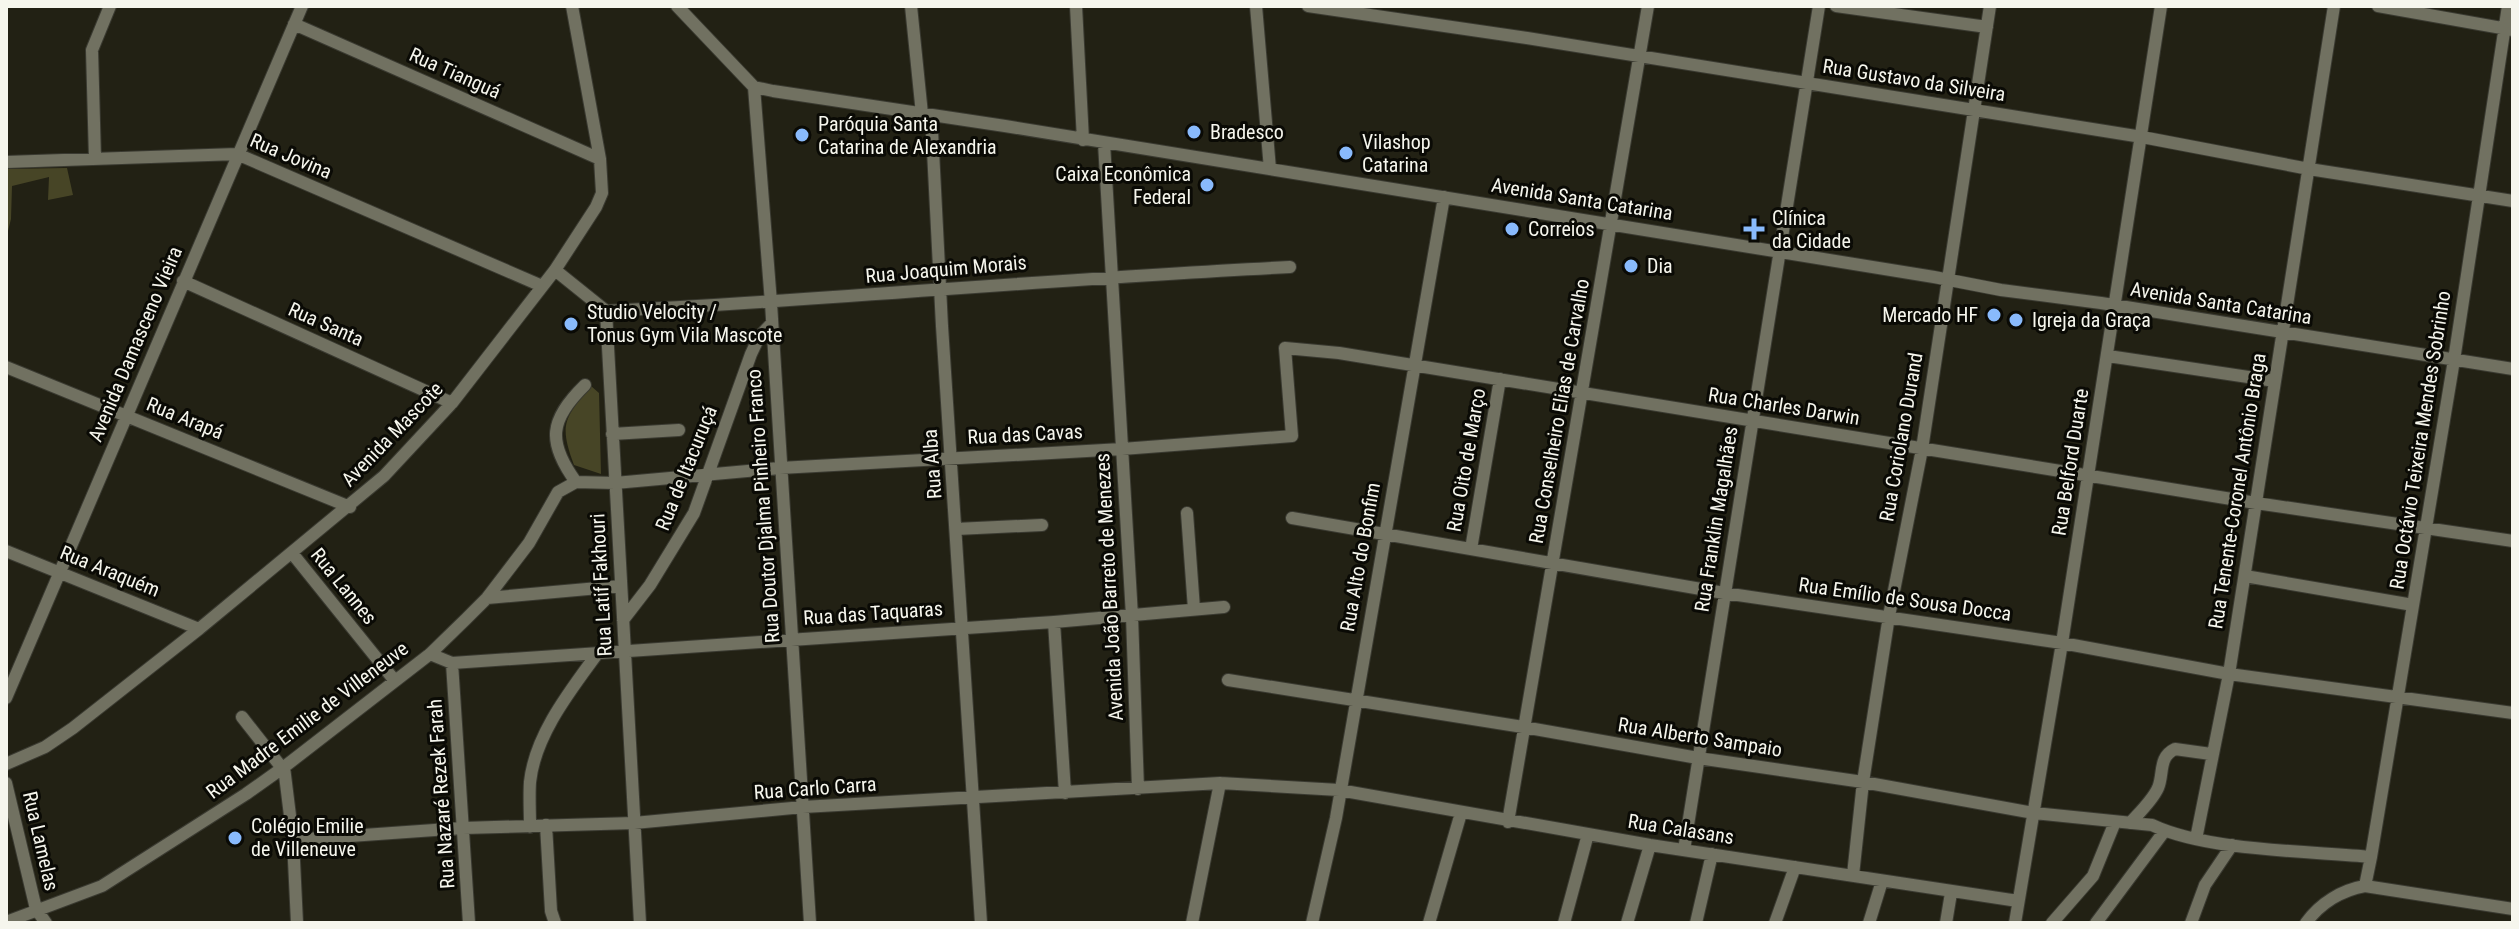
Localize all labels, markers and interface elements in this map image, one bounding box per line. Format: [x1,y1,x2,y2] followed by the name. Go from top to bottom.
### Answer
[406,42,504,104] street label: Rua Tianguá
[1821,54,2007,106] street label: Rua Gustavo da Silveira
[818,112,997,159] place label: Paróquia Santa Catarina de Alexandria
[1210,120,1284,144] place label: Bradesco
[1185,123,1203,141] marker: Bradesco
[793,126,811,144] marker: Paróquia Santa Catarina de Alexandria
[247,128,335,184] street label: Rua Jovina
[1362,130,1431,177] place label: Vilashop Catarina
[1337,144,1355,162] marker: Vilashop Catarina
[1055,162,1191,209] place label: Caixa Econômica Federal
[1490,173,1674,225] street label: Avenida Santa Catarina
[1198,176,1216,194] marker: Caixa Econômica Federal
[1772,206,1851,253] place label: Clínica da Cidade
[1528,217,1595,241] place label: Correios
[1743,218,1765,240] marker: Clínica da Cidade
[1503,220,1521,238] marker: Correios
[83,243,187,445] street label: Avenida Damasceno Vieira
[864,250,1028,288] street label: Rua Joaquim Morais
[1647,254,1673,278] place label: Dia
[1622,257,1640,275] marker: Dia
[1524,277,1594,545] street label: Rua Conselheiro Elias de Carvalho
[2129,277,2313,329] street label: Avenida Santa Catarina
[2385,289,2455,591] street label: Rua Octávio Teixeira Mendes Sobrinho
[285,297,367,351] street label: Rua Santa
[587,300,782,347] place label: Studio Velocity / Tonus Gym Vila Mascote
[1882,303,1978,327] place label: Mercado HF
[1985,306,2003,324] marker: Mercado HF
[2032,308,2151,332] place label: Igreja da Graça
[2007,311,2025,329] marker: Igreja da Graça
[562,315,580,333] marker: Studio Velocity / Tonus Gym Vila Mascote
[1874,351,1928,523] street label: Rua Coriolano Durand
[2203,351,2271,631] street label: Rua Tenente-Coronel Antônio Braga
[741,368,785,644] street label: Rua Doutor Djalma Pinheiro Franco
[336,377,448,491] street label: Avenida Mascote
[1706,382,1862,430] street label: Rua Charles Darwin
[1442,386,1490,534] street label: Rua Oito de Março
[2047,387,2093,537] street label: Rua Belford Duarte
[143,392,227,444] street label: Rua Arapá
[650,402,722,534] street label: Rua de Itacuruçá
[967,419,1083,449] street label: Rua das Cavas
[1689,424,1743,614] street label: Rua Franklin Magalhães
[918,428,946,500] street label: Rua Alba
[1090,453,1128,721] street label: Avenida João Barreto de Menezes
[1335,481,1385,633] street label: Rua Alto do Bonfim
[585,513,617,657] street label: Rua Latif Fakhouri
[57,540,163,602] street label: Rua Araquém
[306,543,382,629] street label: Rua Lannes
[1797,572,2013,626] street label: Rua Emílio de Sousa Docca
[802,596,944,630] street label: Rua das Taquaras
[201,636,413,804] street label: Rua Madre Emilie de Villeneuve
[422,698,460,890] street label: Rua Nazaré Rezek Farah
[1616,712,1784,762] street label: Rua Alberto Sampaio
[753,772,877,804] street label: Rua Carlo Carra
[18,789,64,893] street label: Rua Lamelas
[1626,809,1736,849] street label: Rua Calasans
[251,814,364,861] place label: Colégio Emilie de Villeneuve
[226,829,244,847] marker: Colégio Emilie de Villeneuve

